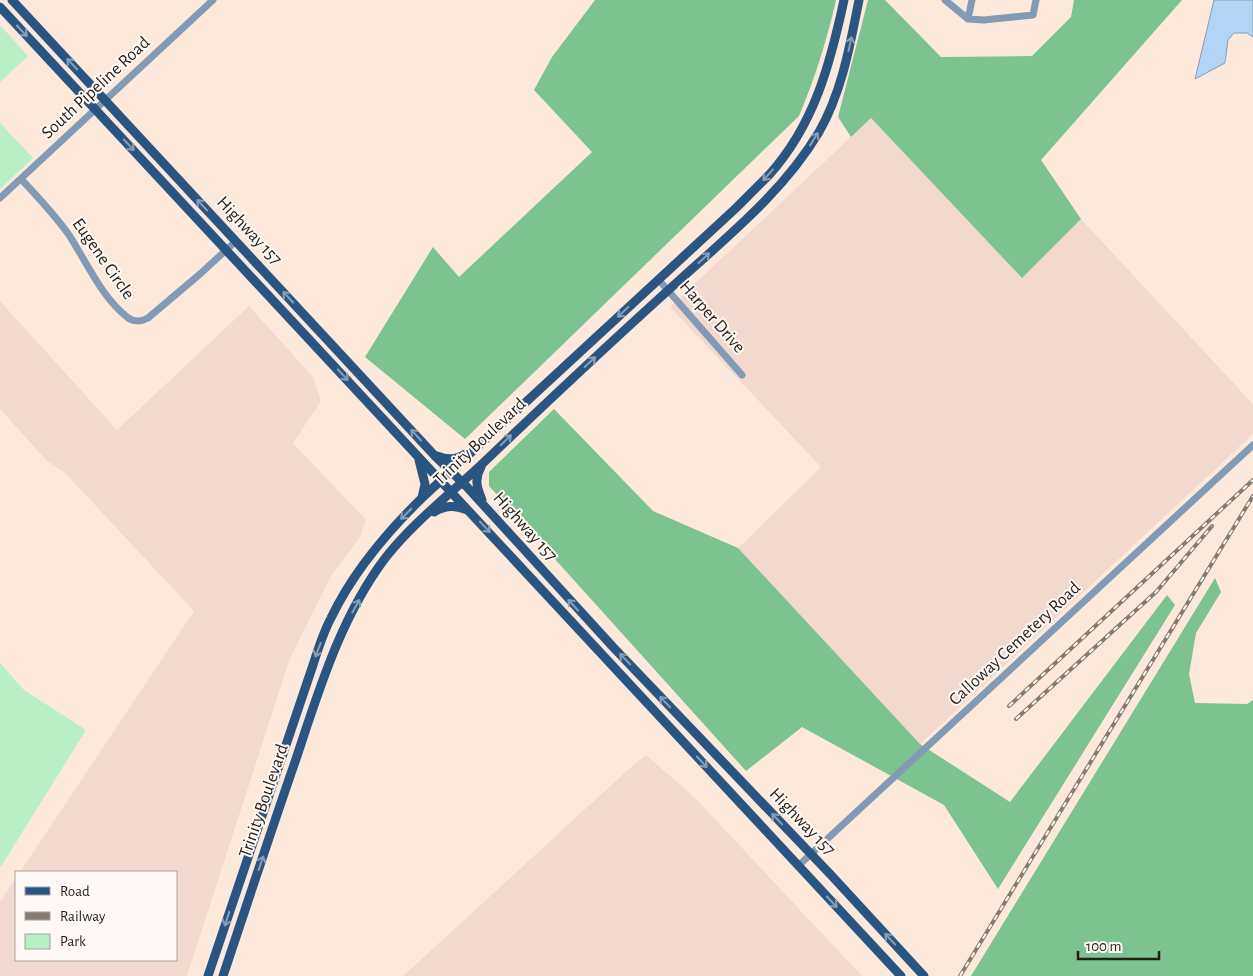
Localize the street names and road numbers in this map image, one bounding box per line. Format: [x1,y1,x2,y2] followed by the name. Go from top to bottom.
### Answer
[38,33,154,143] street label: South Pipeline Road
[213,193,285,269] street label: Highway 157
[69,215,137,303] street label: Eugene Circle
[676,277,748,357] street label: Harper Drive
[430,395,530,489] street label: Trinity Boulevard
[489,489,561,565] street label: Highway 157
[946,579,1084,709] street label: Calloway Cemetery Road
[236,742,292,860] street label: Trinity Boulevard
[766,785,838,859] street label: Highway 157

